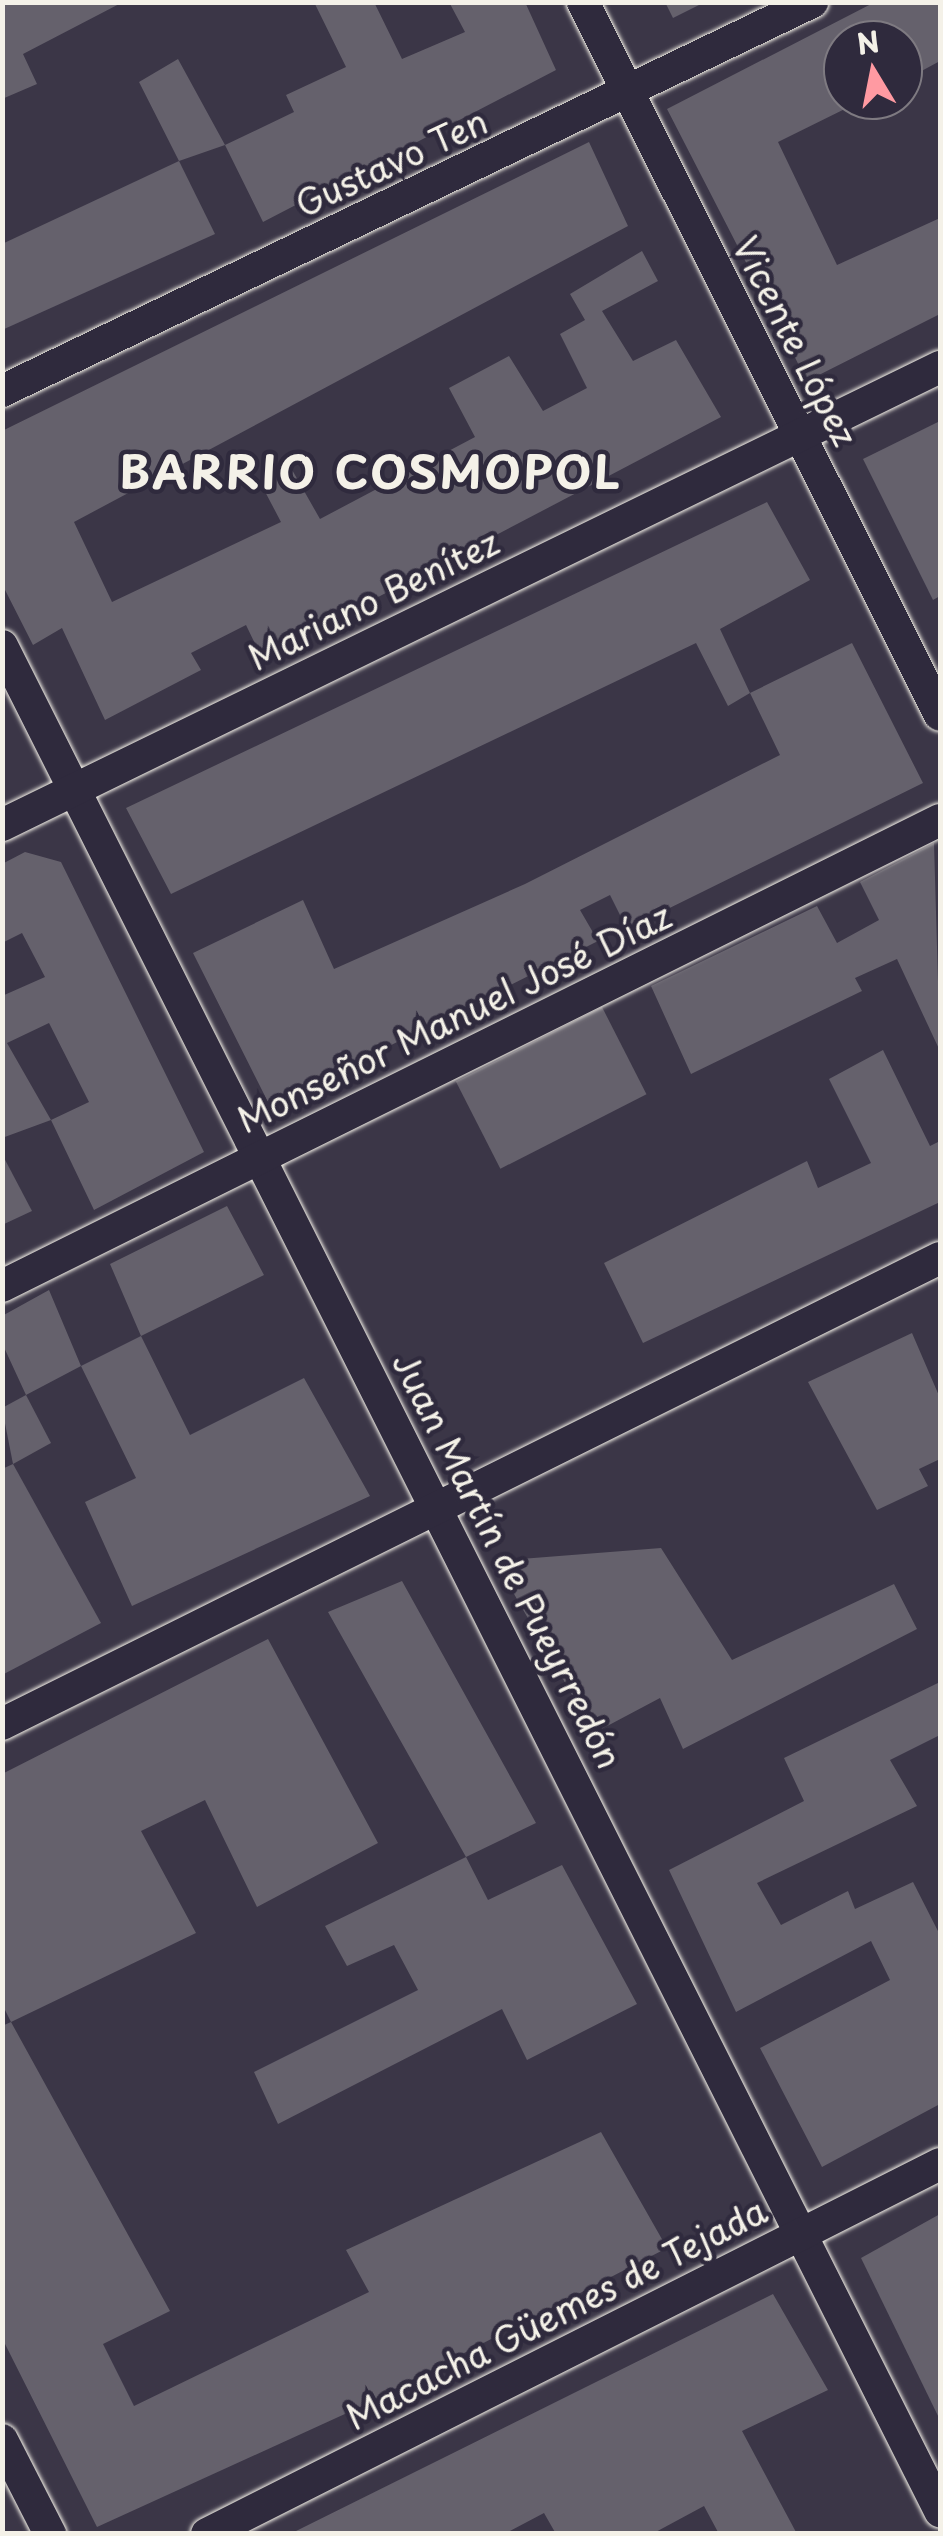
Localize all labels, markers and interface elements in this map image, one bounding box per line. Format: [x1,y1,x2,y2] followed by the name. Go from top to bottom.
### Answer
[853,19,883,65] text: N
[823,20,923,120] north arrow
[289,99,493,225] street label: Gustavo Ten
[725,228,867,454] street label: Vicente López
[120,444,622,498] district label: BARRIO COSMOPOL
[241,520,505,678] street label: Mariano Benítez
[230,894,678,1140] street label: Monseñor Manuel José Díaz
[384,1344,632,1776] street label: Juan Martín de Pueyrredón
[335,2187,777,2439] street label: Macacha Güemes de Tejada

